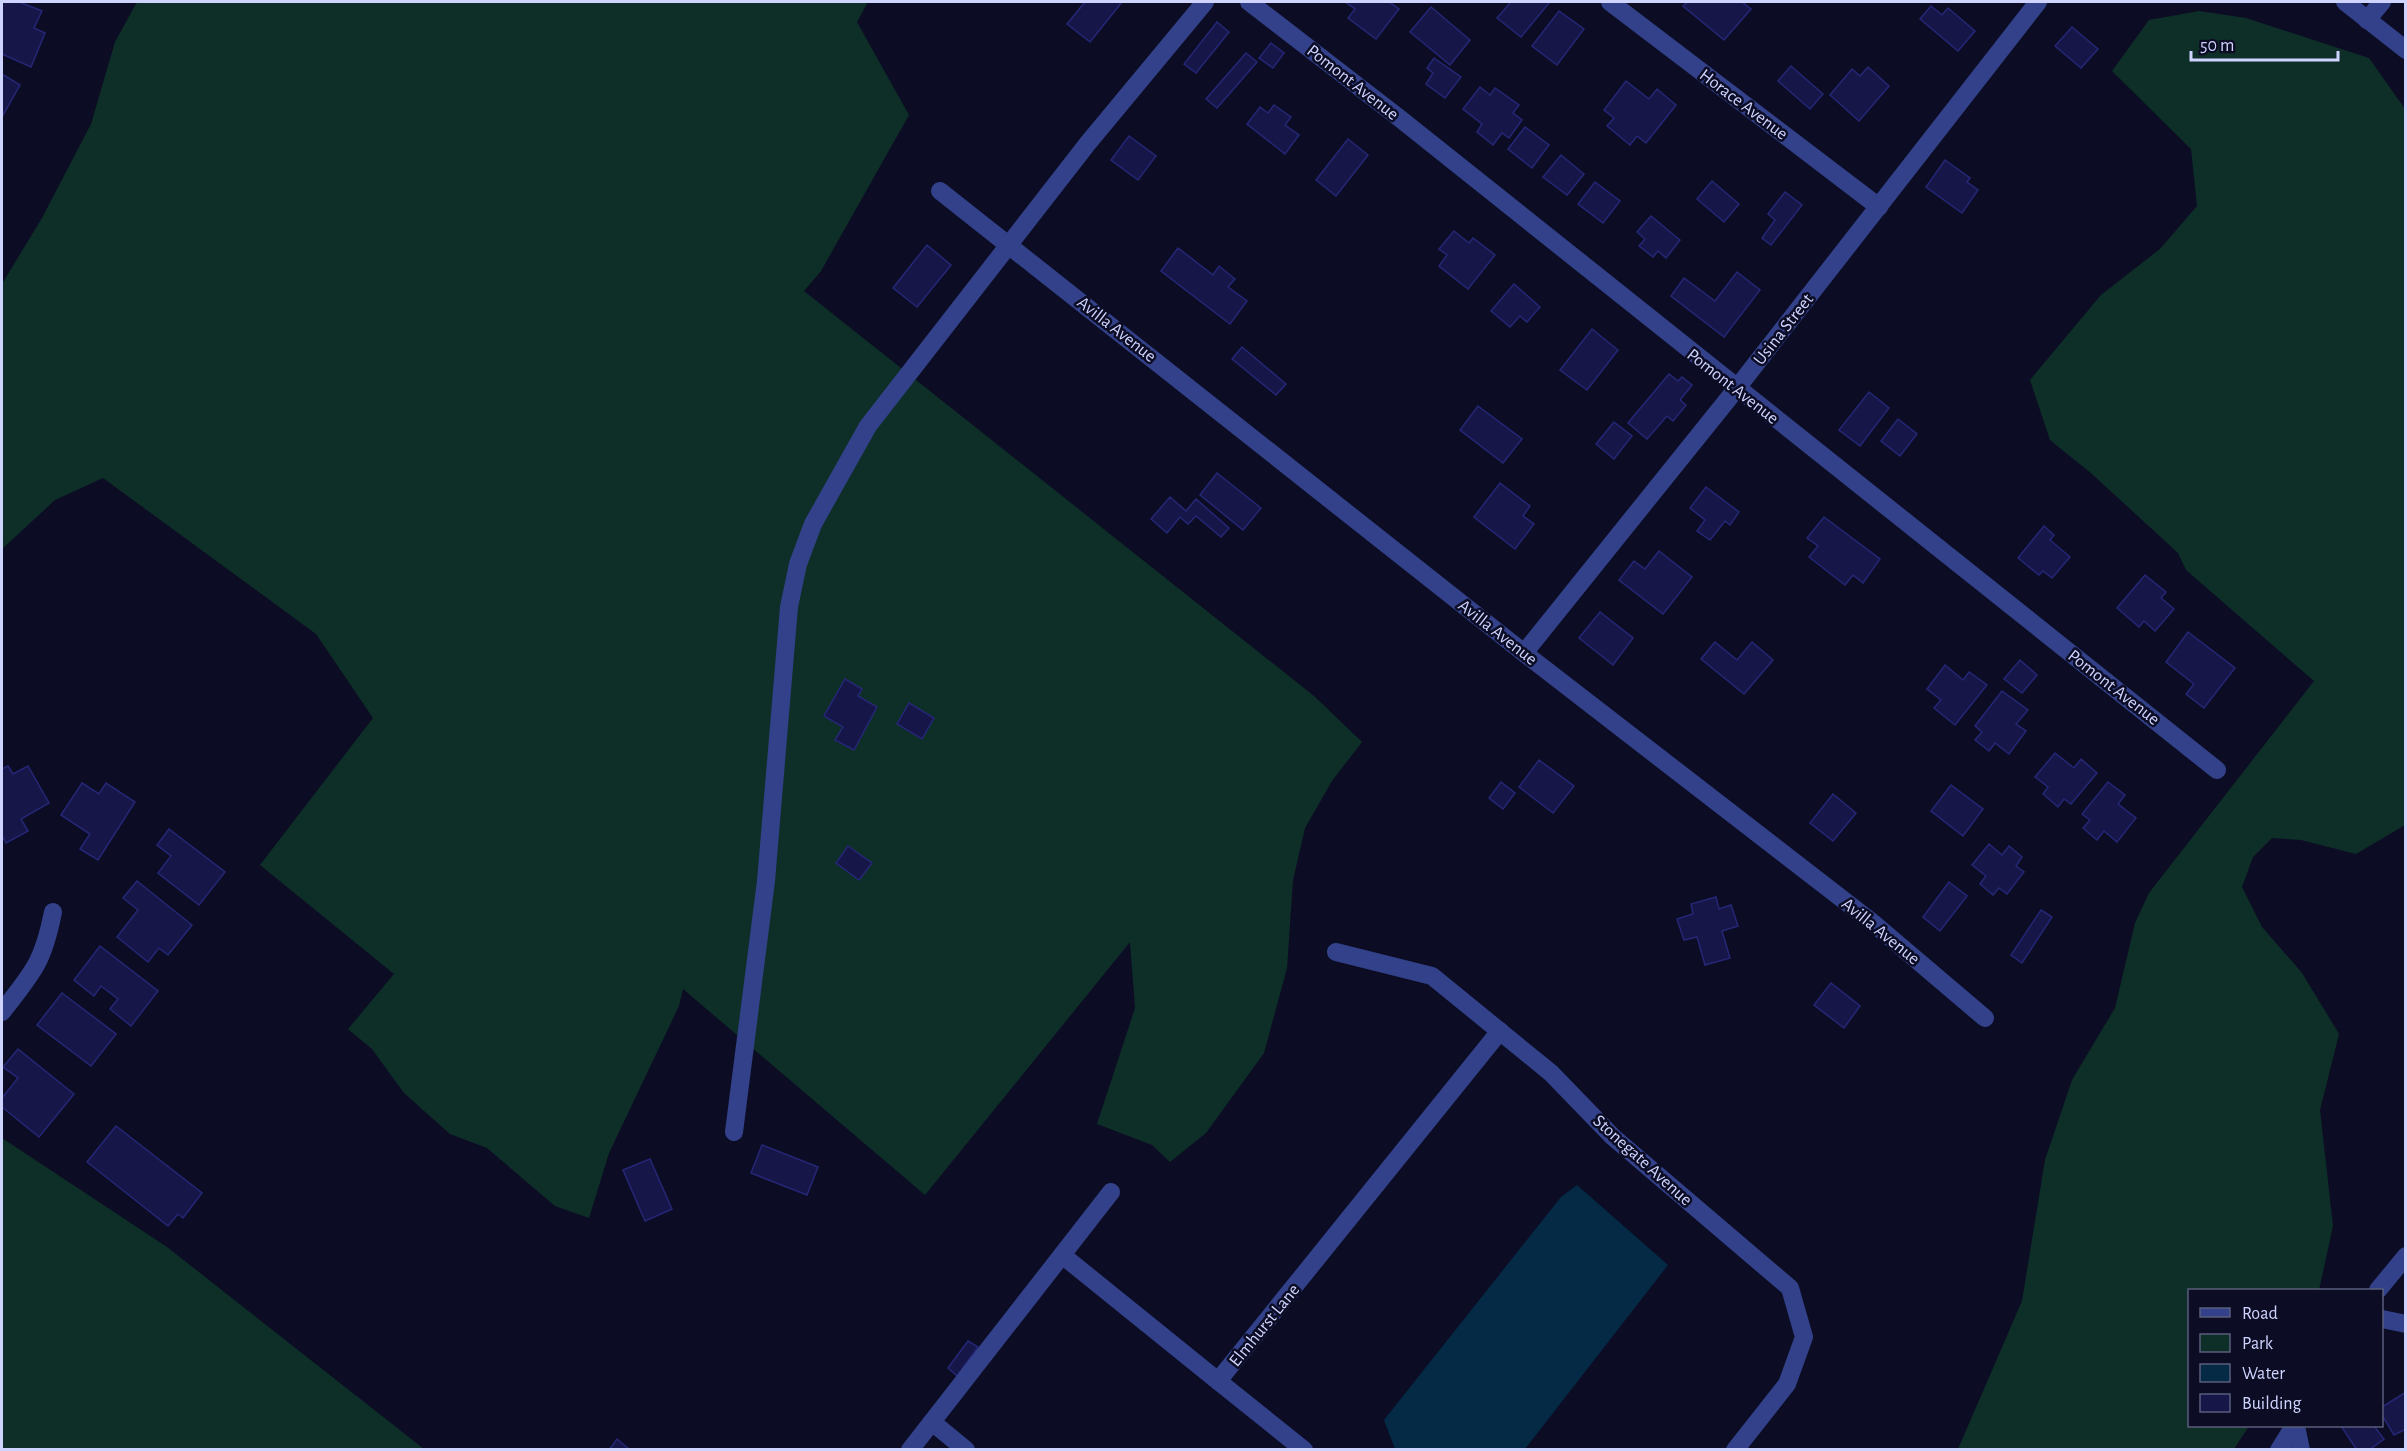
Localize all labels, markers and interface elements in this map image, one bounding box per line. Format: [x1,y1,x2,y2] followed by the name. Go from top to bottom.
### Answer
[2191,24,2338,62] scale bar
[2200,37,2234,55] text: 50 m
[1303,42,1402,124] street label: Pomont Avenue
[1696,66,1791,144] street label: Horace Avenue
[1750,290,1817,369] street label: Usina Street
[1074,294,1159,366] street label: Avilla Avenue
[1683,346,1782,428] street label: Pomont Avenue
[1455,597,1540,669] street label: Avilla Avenue
[2064,647,2163,729] street label: Pomont Avenue
[1838,895,1923,969] street label: Avilla Avenue
[1589,1112,1695,1210] street label: Stonegate Avenue
[1226,1281,1303,1370] street label: Elmhurst Lane
[2188,1289,2383,1427] legend
[2242,1305,2278,1323] text: Road
[2242,1335,2274,1353] text: Park
[2242,1365,2285,1383] text: Water
[2242,1395,2302,1413] text: Building

